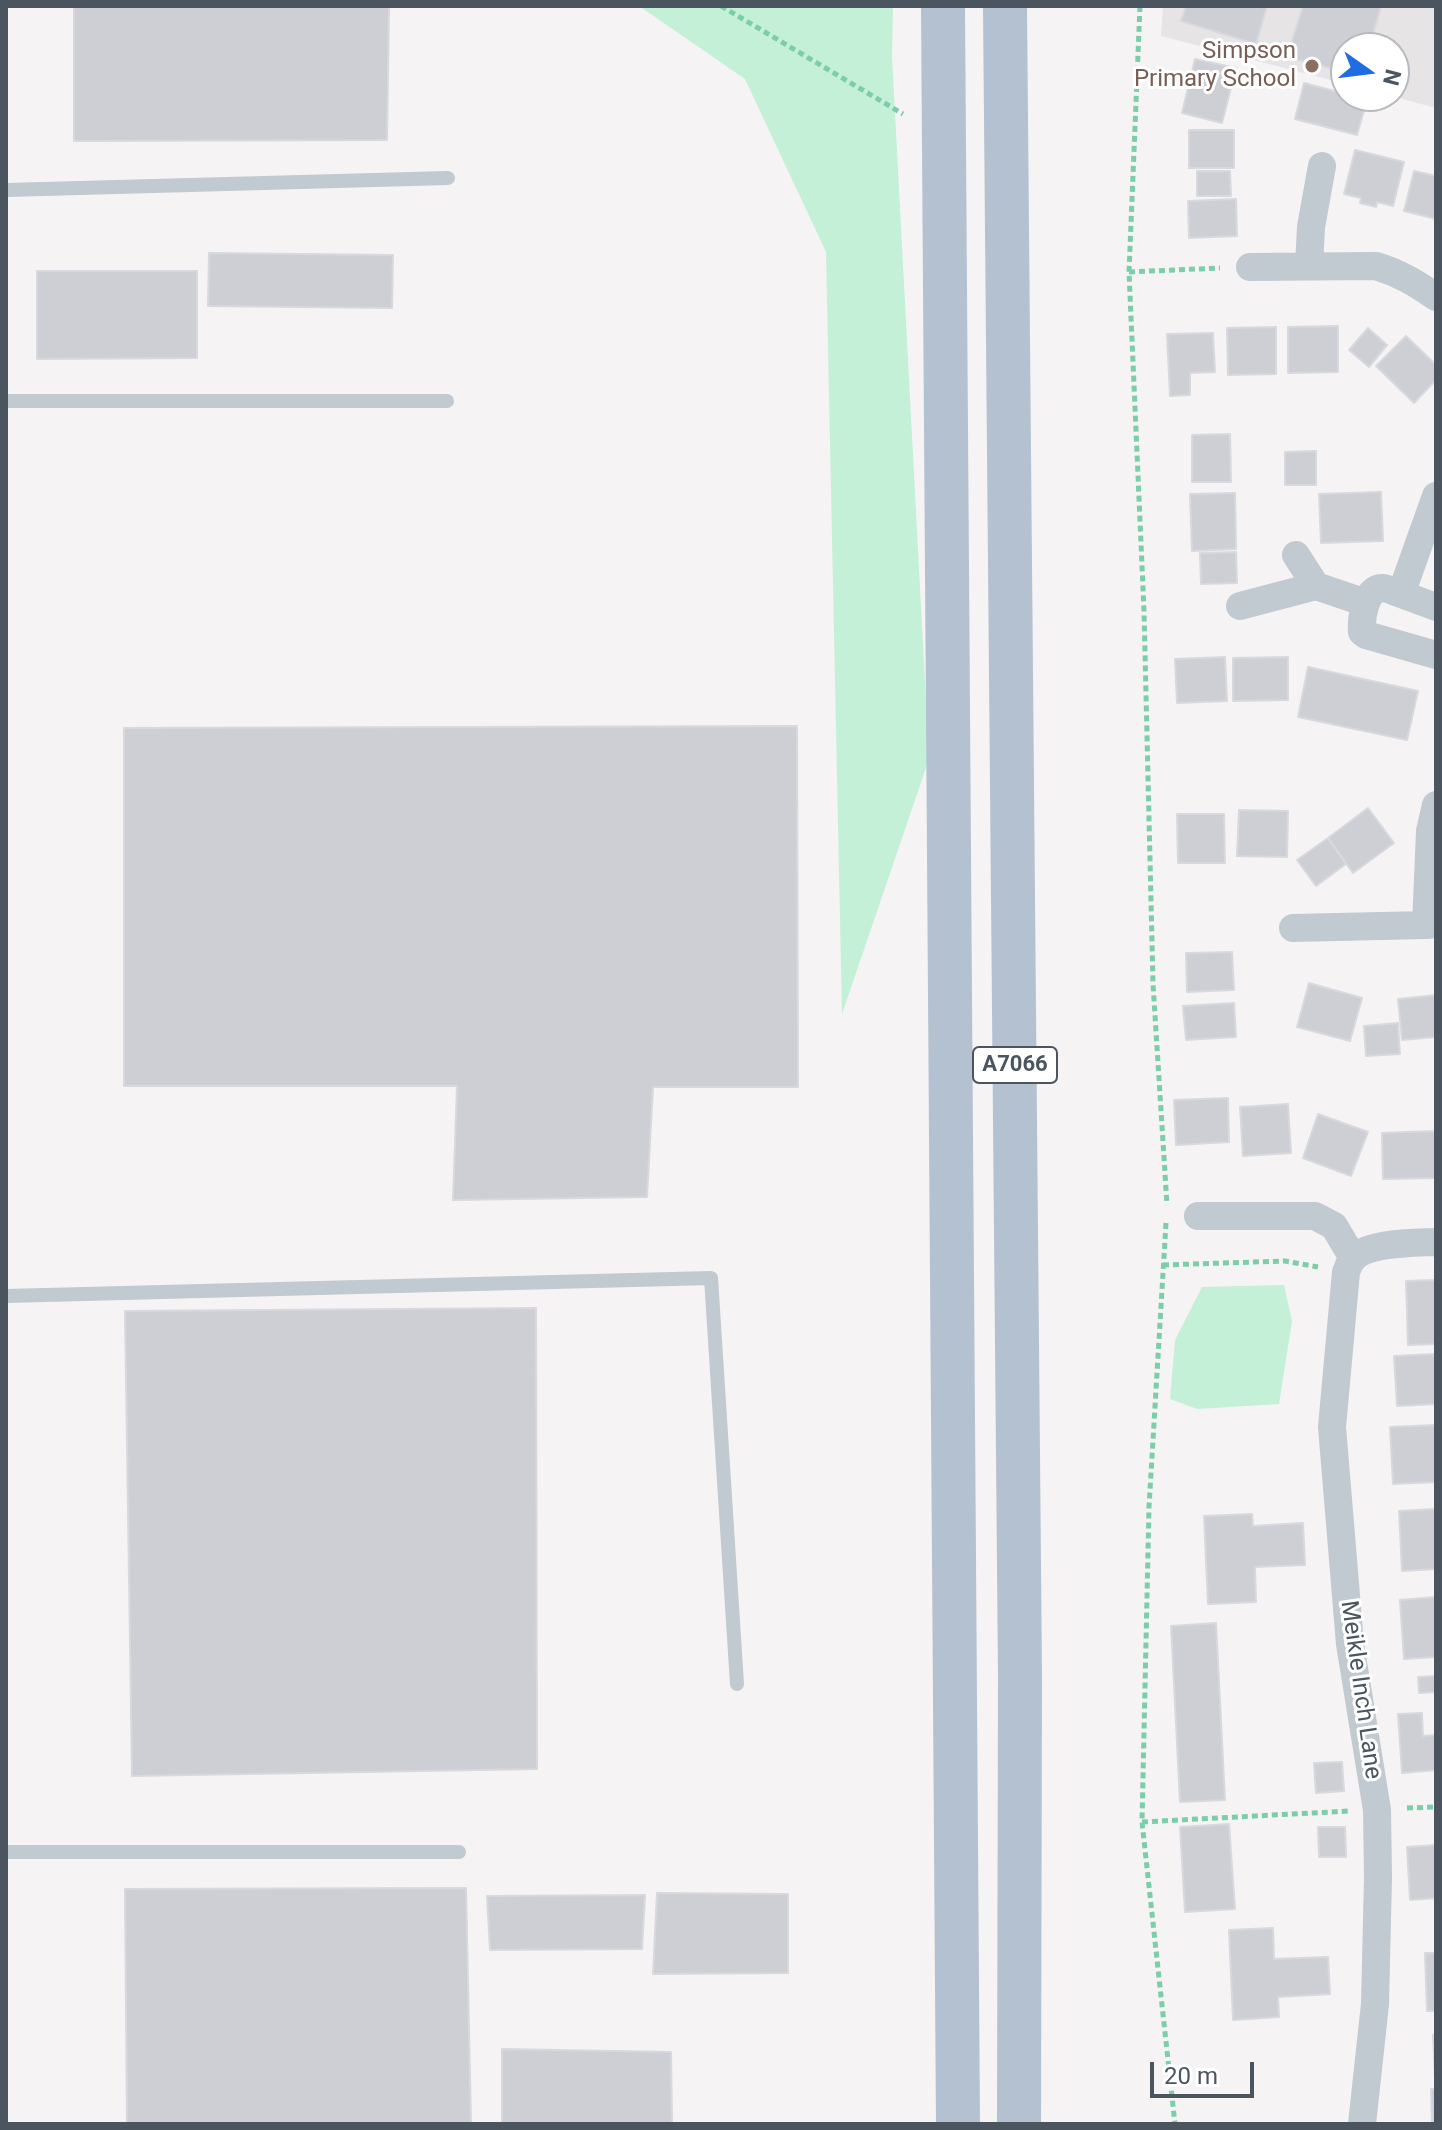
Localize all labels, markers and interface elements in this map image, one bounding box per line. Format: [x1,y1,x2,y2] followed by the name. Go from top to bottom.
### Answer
[1330,32,1410,112] north arrow
[1134,38,1296,94] place label: Simpson Primary School
[1303,57,1321,75] marker: Simpson Primary School
[1378,67,1406,88] text: N
[973,1047,1057,1083] road number: A7066
[1333,1599,1387,1781] street label: Meikle Inch Lane
[1154,2046,1258,2096] scale bar
[1164,2062,1218,2090] text: 20 m

